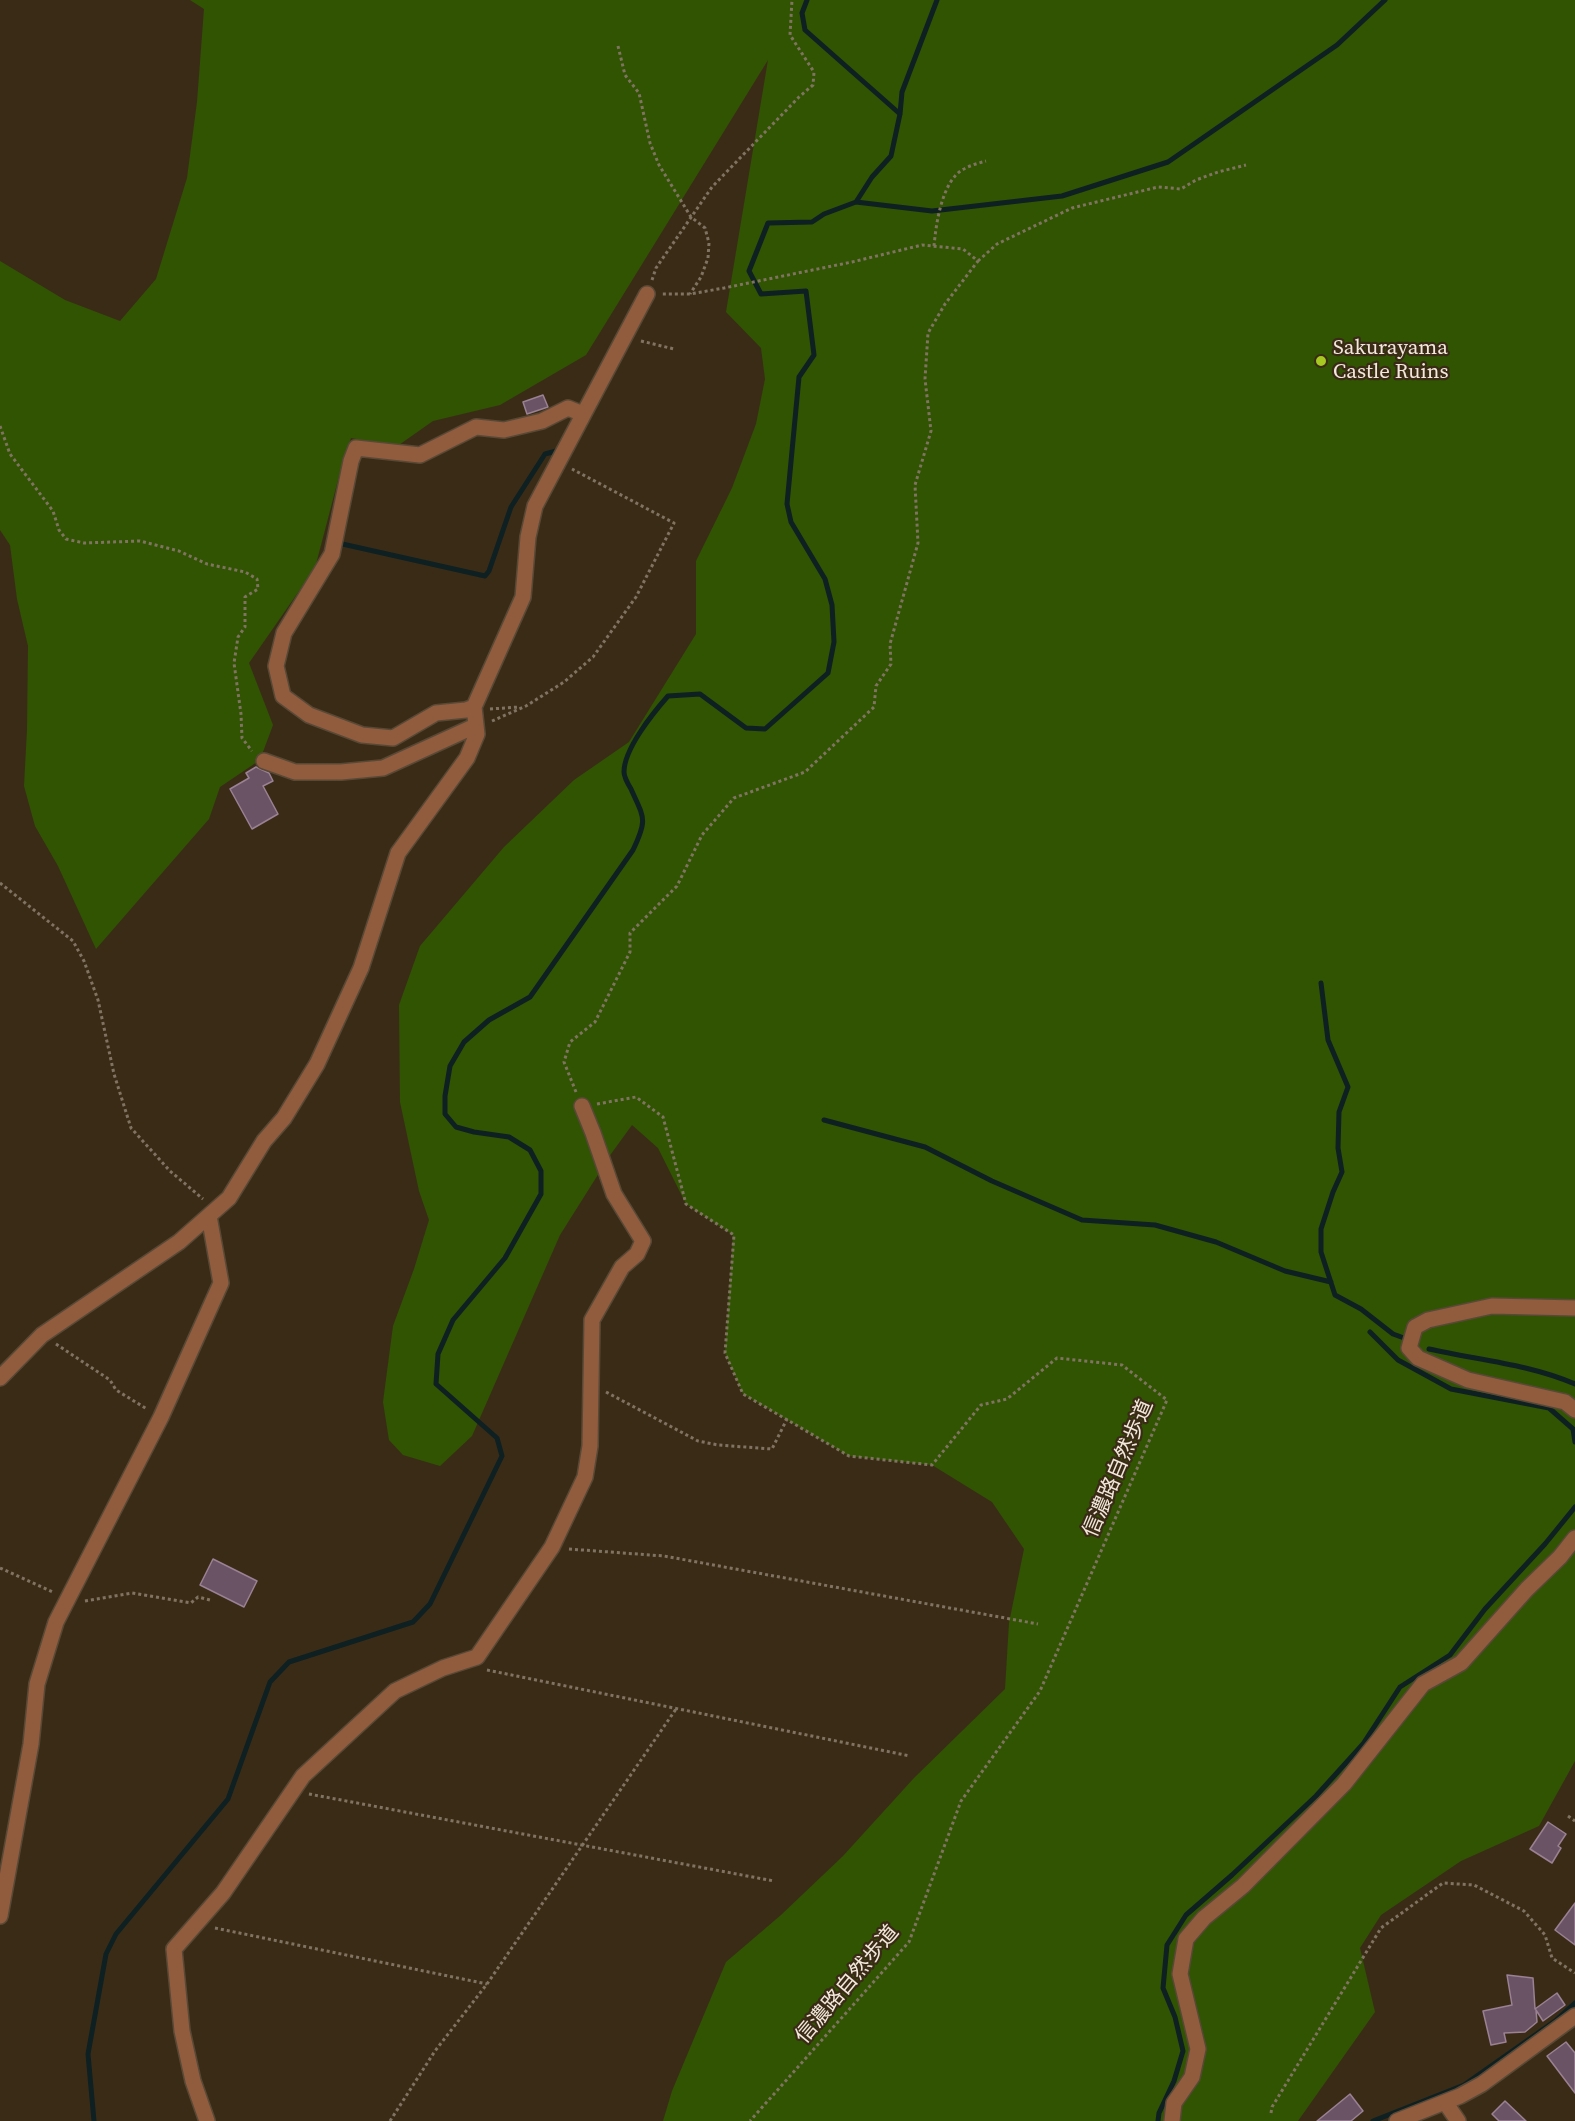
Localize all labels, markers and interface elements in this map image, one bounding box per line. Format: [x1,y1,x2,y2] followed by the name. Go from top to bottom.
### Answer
[1333,336,1449,386] place label: Sakurayama Castle Ruins
[1314,354,1328,368] marker: Sakurayama Castle Ruins
[1079,1396,1159,1542] street label: 信濃路自然歩道
[791,1921,905,2049] street label: 信濃路自然歩道

